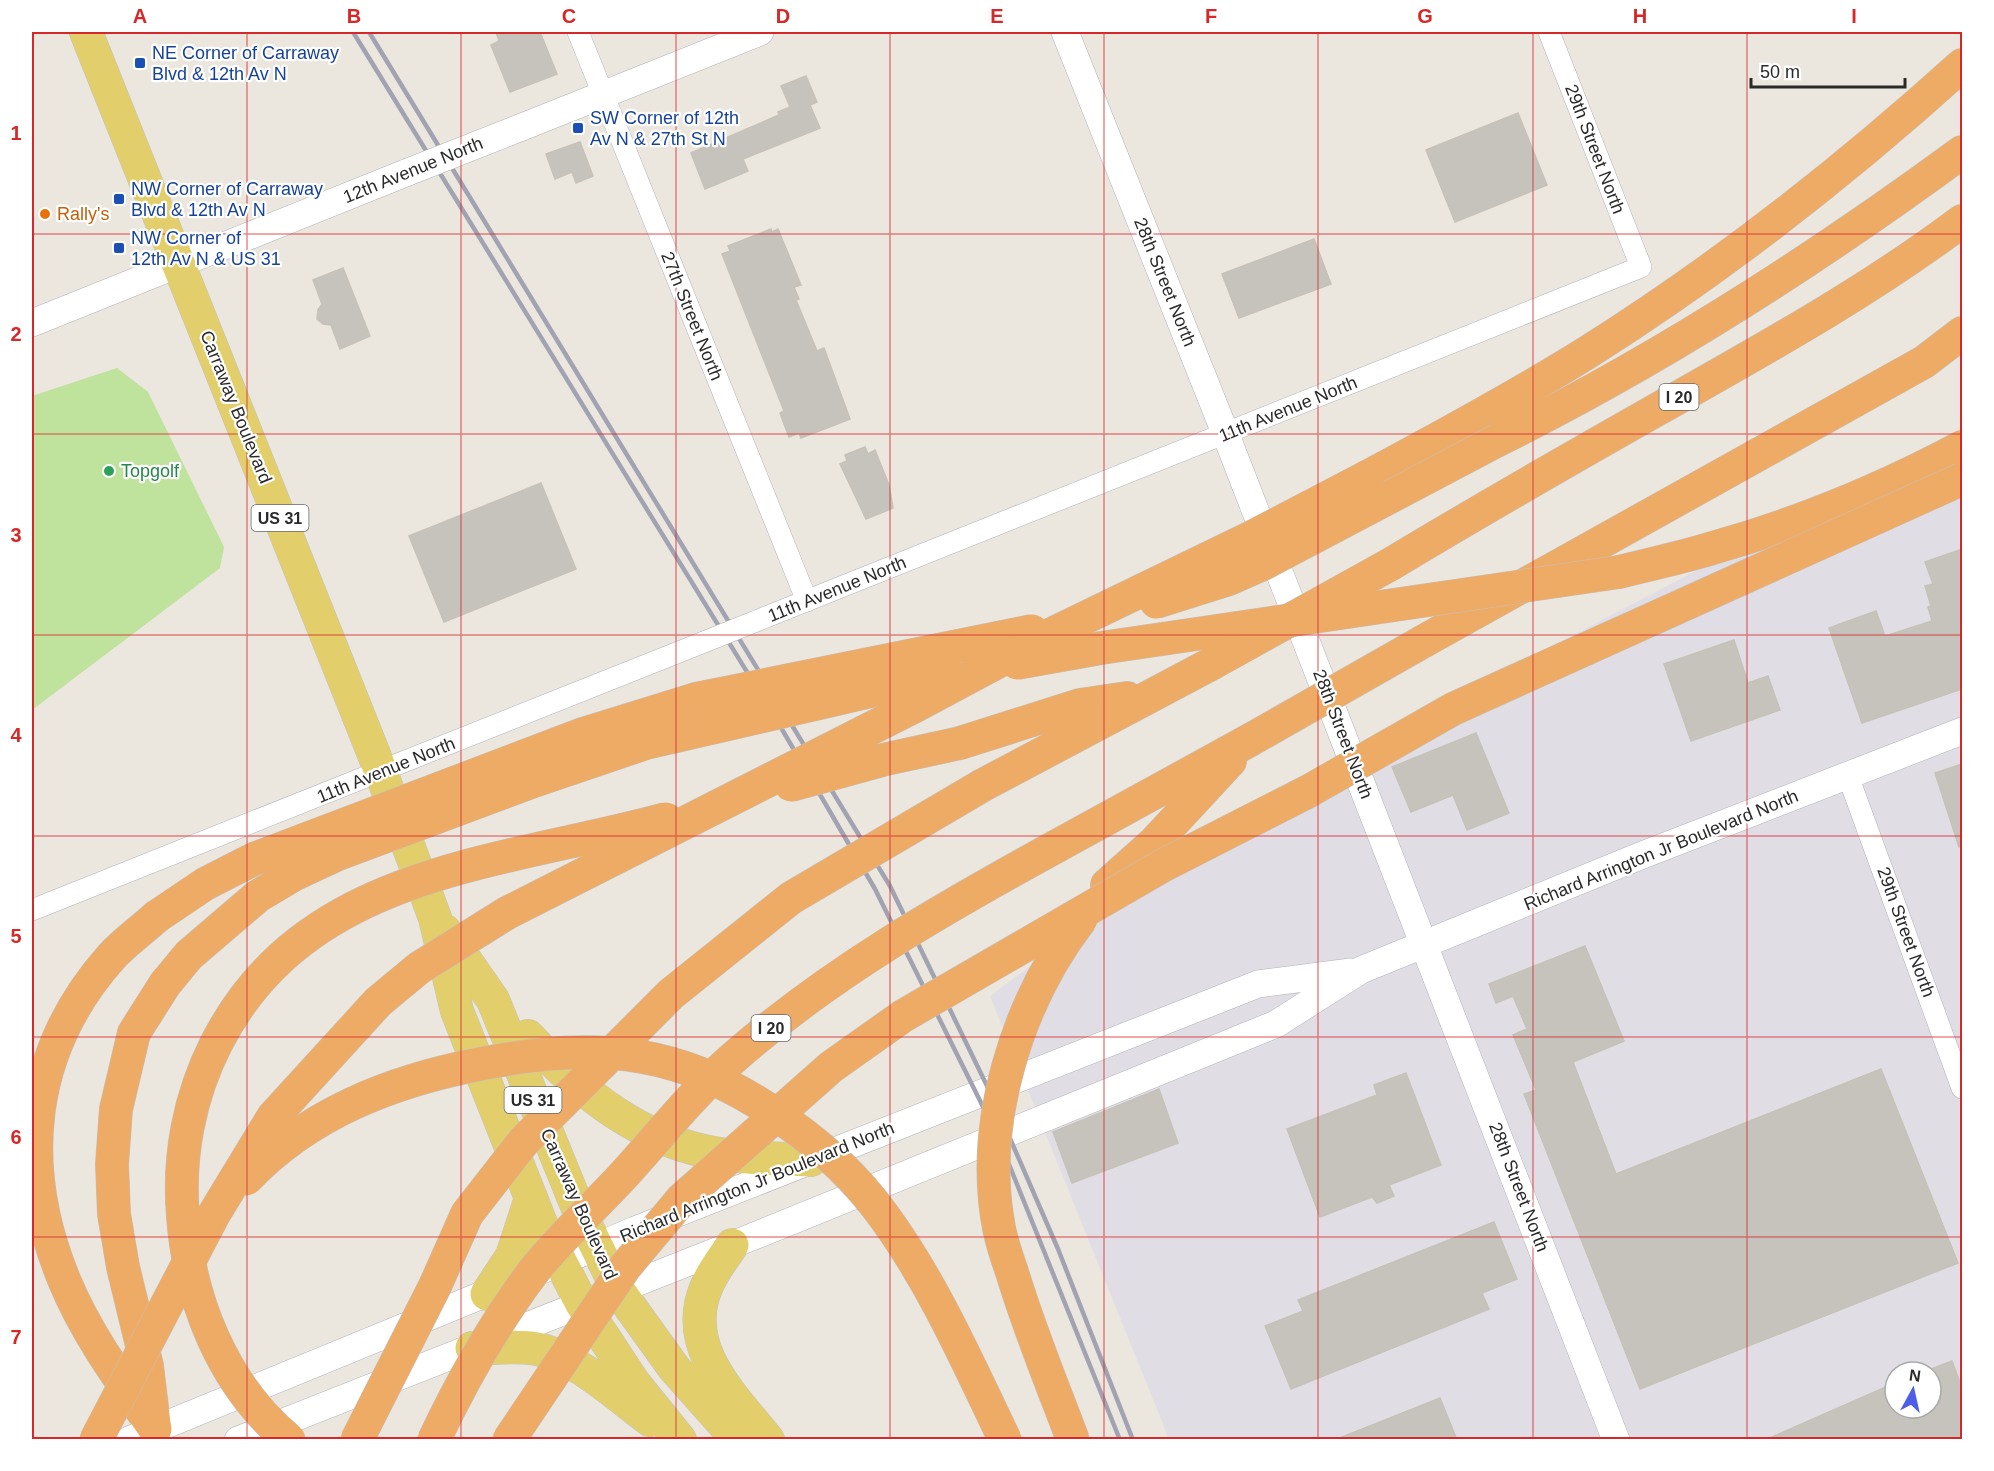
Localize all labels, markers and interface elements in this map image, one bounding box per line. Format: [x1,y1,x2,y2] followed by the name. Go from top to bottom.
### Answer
[133,5,147,27] text: A
[347,5,361,27] text: B
[562,5,576,27] text: C
[776,5,790,27] text: D
[990,5,1004,27] text: E
[1205,5,1217,27] text: F
[1417,5,1433,27] text: G
[1633,5,1647,27] text: H
[1851,5,1857,27] text: I
[152,43,339,84] place label: NE Corner of Carraway Blvd & 12th Av N
[1751,51,1906,89] scale bar
[133,56,147,70] marker: NE Corner of Carraway Blvd & 12th Av N
[1760,62,1800,82] text: 50 m
[1561,81,1629,217] street label: 29th Street North
[590,108,739,149] place label: SW Corner of 12th Av N & 27th St N
[571,121,585,135] marker: SW Corner of 12th Av N & 27th St N
[10,122,22,144] text: 1
[340,133,486,207] street label: 12th Avenue North
[131,179,323,220] place label: NW Corner of Carraway Blvd & 12th Av N
[112,192,126,206] marker: NW Corner of Carraway Blvd & 12th Av N
[57,204,109,224] place label: Rally's
[38,207,52,221] marker: Rally's
[1130,215,1200,349] street label: 28th Street North
[131,228,281,269] place label: NW Corner of 12th Av N & US 31
[112,241,126,255] marker: NW Corner of 12th Av N & US 31
[657,249,727,383] street label: 27th Street North
[10,323,22,345] text: 2
[196,328,276,486] street label: Carraway Boulevard
[1216,372,1360,446] street label: 11th Avenue North
[1660,384,1698,410] road number: I 20
[121,461,180,481] place label: Topgolf
[102,464,116,478] marker: Topgolf
[252,505,308,531] road number: US 31
[10,524,22,546] text: 3
[765,552,909,626] street label: 11th Avenue North
[1309,666,1377,802] street label: 28th Street North
[10,724,22,746] text: 4
[314,733,458,807] street label: 11th Avenue North
[1521,786,1801,914] street label: Richard Arrington Jr Boulevard North
[1873,864,1939,1000] street label: 29th Street North
[10,925,22,947] text: 5
[752,1015,790,1041] road number: I 20
[504,1087,562,1113] road number: US 31
[617,1118,897,1246] street label: Richard Arrington Jr Boulevard North
[1485,1119,1553,1255] street label: 28th Street North
[537,1125,621,1283] street label: Carraway Boulevard
[10,1126,22,1148] text: 6
[10,1326,22,1348] text: 7
[1883,1360,1943,1420] north arrow
[1908,1366,1922,1385] text: N

